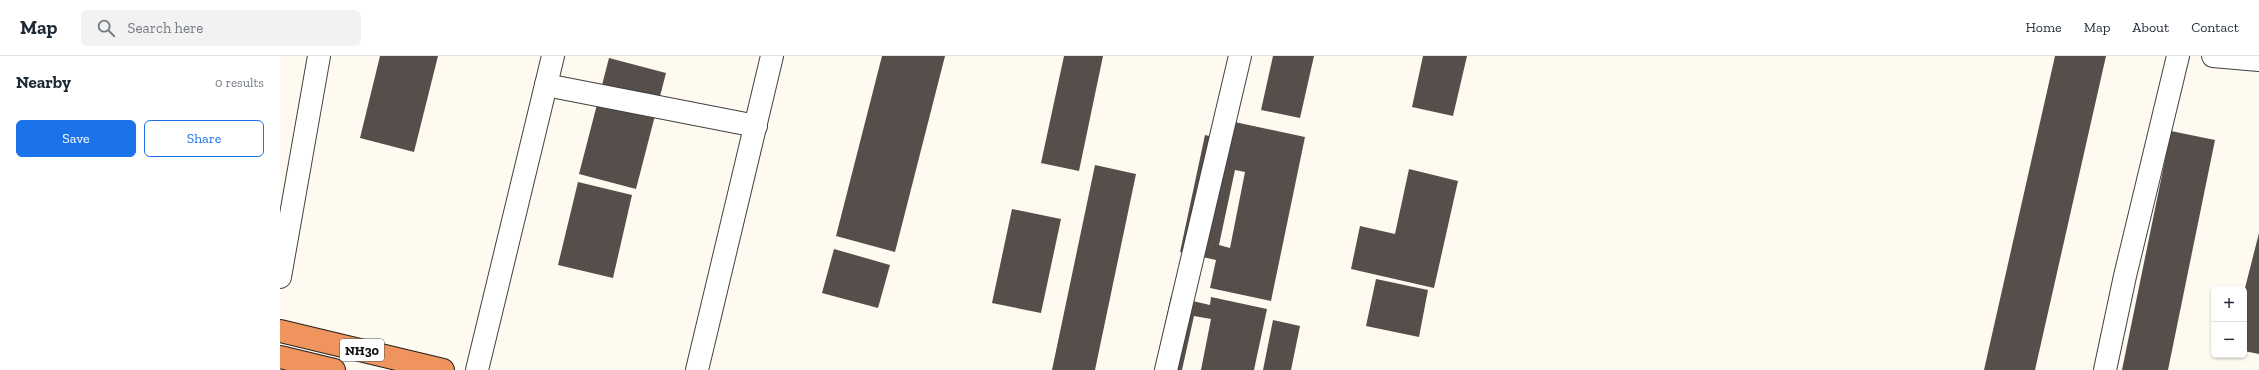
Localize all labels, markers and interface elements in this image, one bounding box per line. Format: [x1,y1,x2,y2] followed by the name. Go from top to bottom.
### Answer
[81,10,361,46] search box
[20,16,57,39] text: Map
[95,17,117,39] icon: search
[127,19,203,37] text: Search here
[2026,19,2062,36] text: Home
[2084,19,2110,36] text: Map
[2132,19,2169,36] text: About
[2191,19,2239,36] text: Contact
[16,72,71,92] text: Nearby
[215,75,264,90] text: 0 results
[16,120,136,157] button: Save
[144,120,264,157] button: Share
[2211,286,2247,358] map controls
[2211,286,2247,322] button: +
[2211,322,2247,358] button: −
[340,339,384,361] road number: NH30

